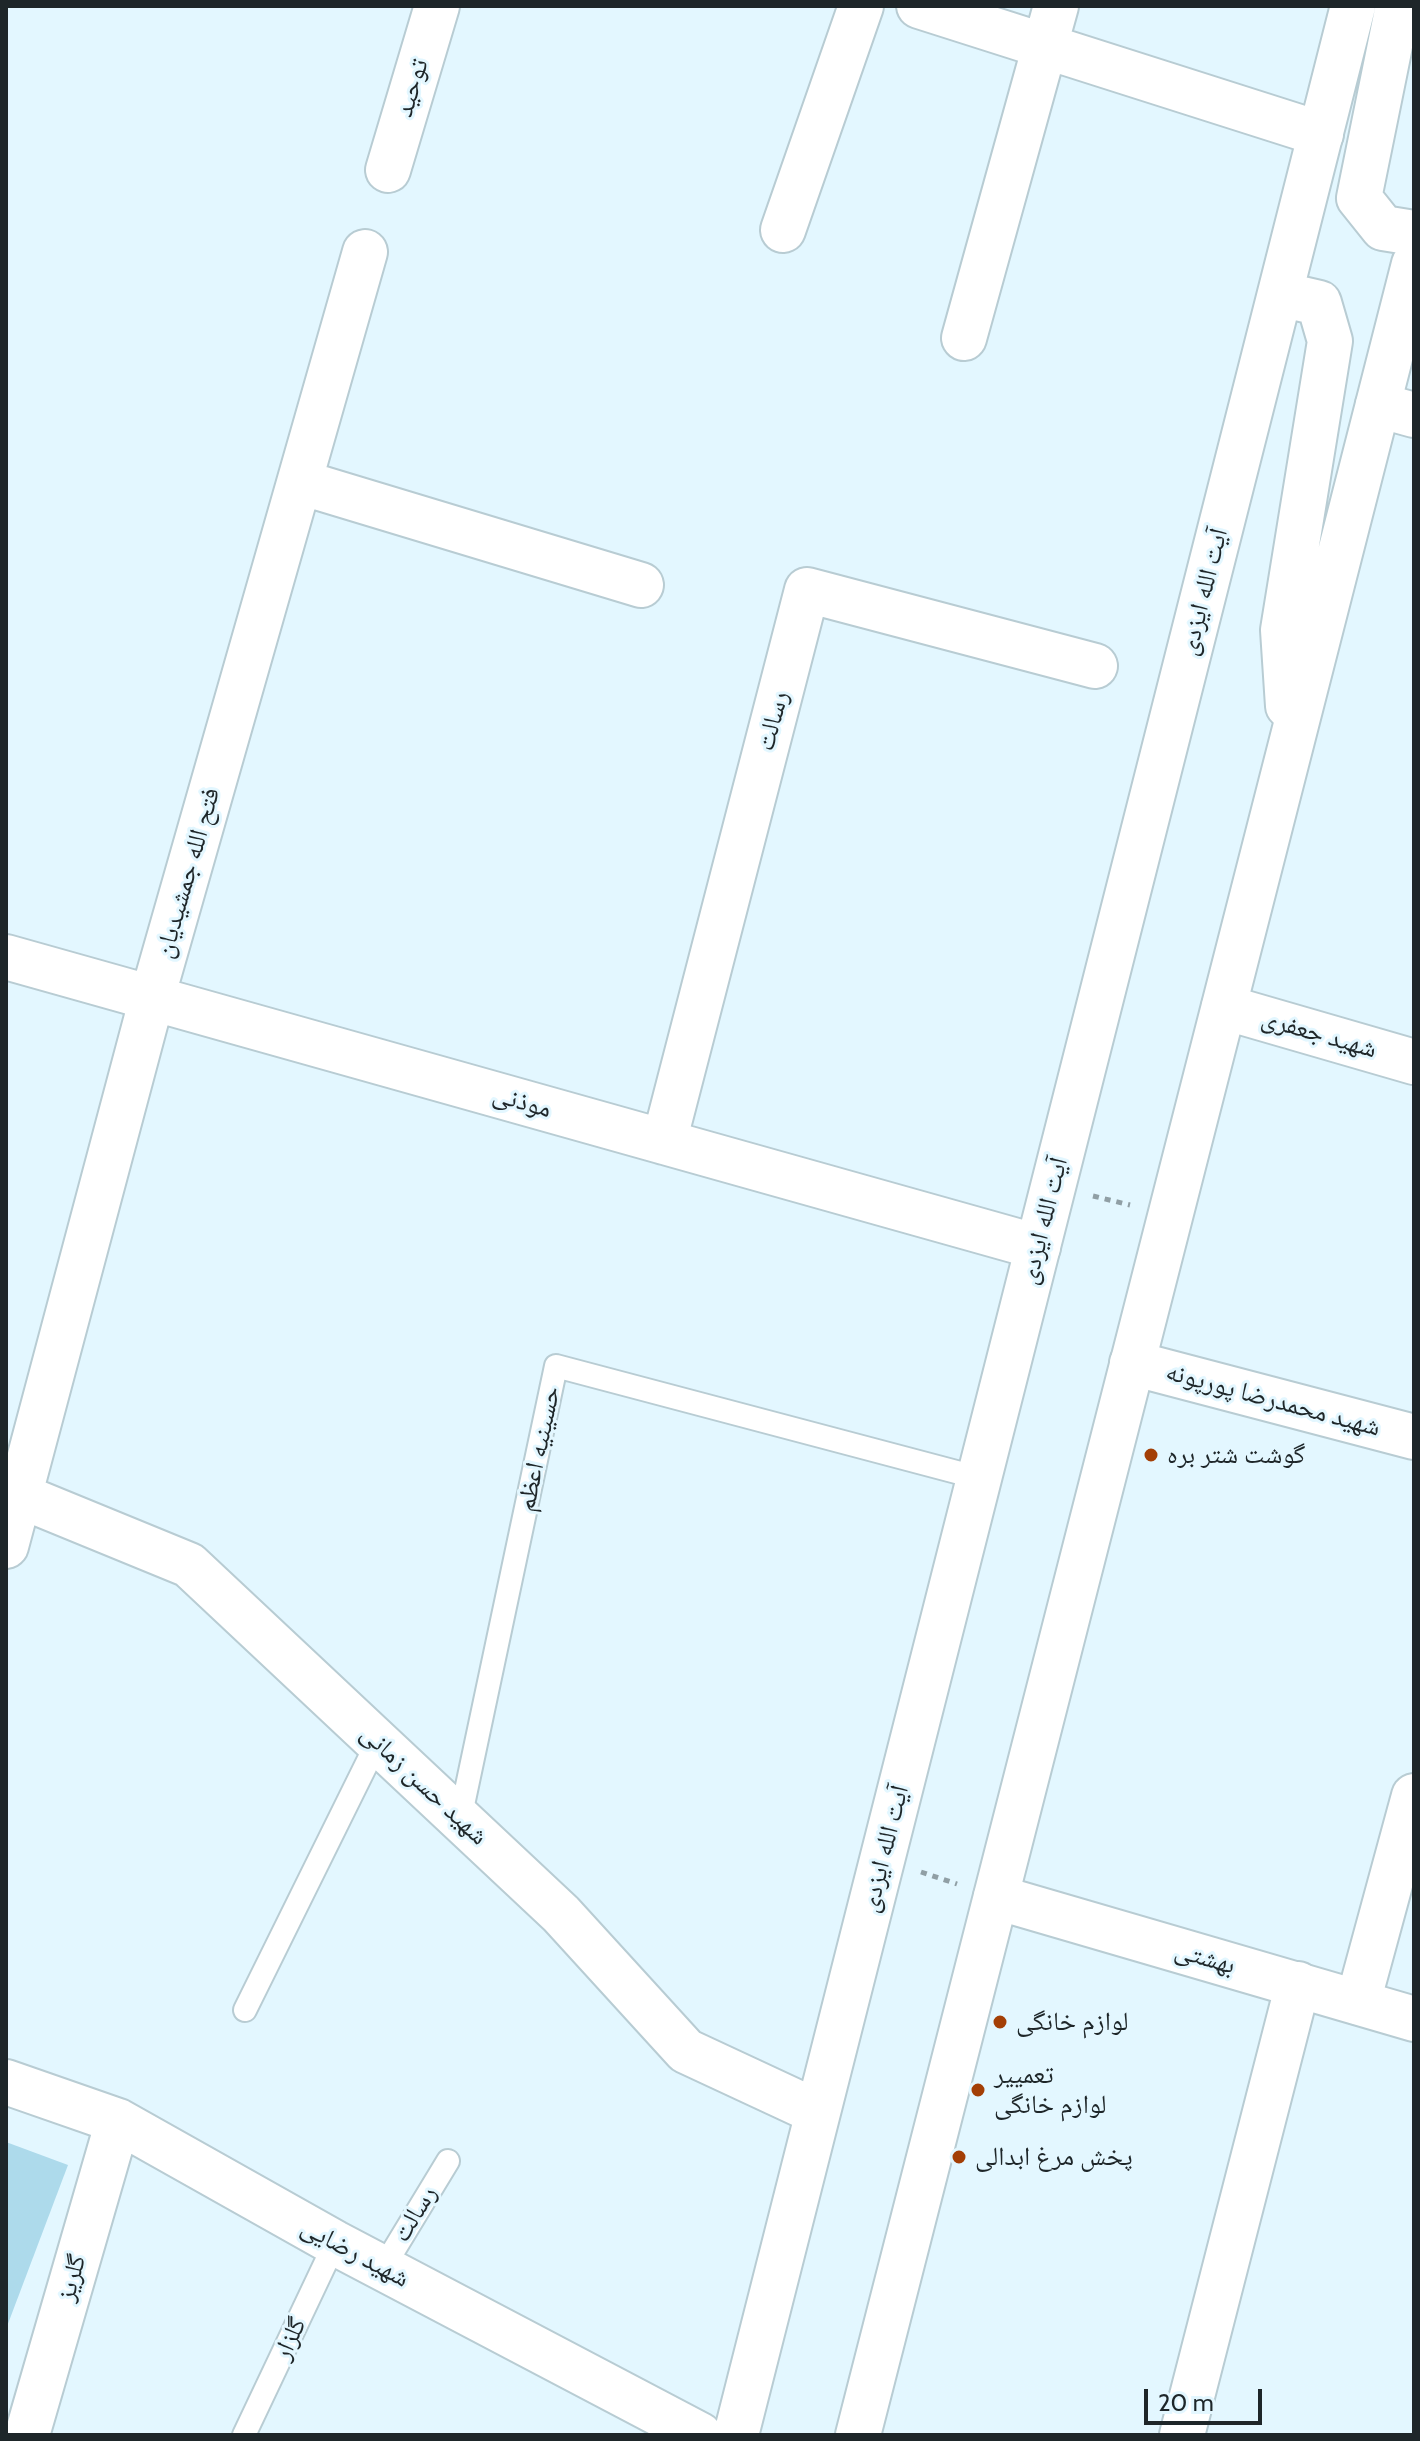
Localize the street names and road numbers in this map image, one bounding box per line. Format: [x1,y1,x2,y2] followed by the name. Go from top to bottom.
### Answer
[388,55,436,121] street label: توحید
[1173,525,1235,659] street label: آیت الله ایزدی
[750,688,796,754] street label: رسالت
[149,784,227,962] street label: فتح الله جمشیدیان
[1258,1003,1380,1065] street label: شهید جعفری
[489,1079,555,1125] street label: موذنی
[1013,1154,1075,1288] street label: آیت الله ایزدی
[1162,1356,1384,1444] street label: شهید محمدرضا پورپونه
[511,1384,567,1514] street label: حسینیه اعظم
[354,1718,494,1852] street label: شهید حسن زمانی
[854,1782,916,1916] street label: آیت الله ایزدی
[1171,1935,1239,1981] street label: بهشتی
[386,2180,444,2248] street label: رسالت
[295,2211,415,2295] street label: شهید رضایی
[51,2251,93,2305] street label: گلریز
[267,2313,313,2365] street label: گلزار

